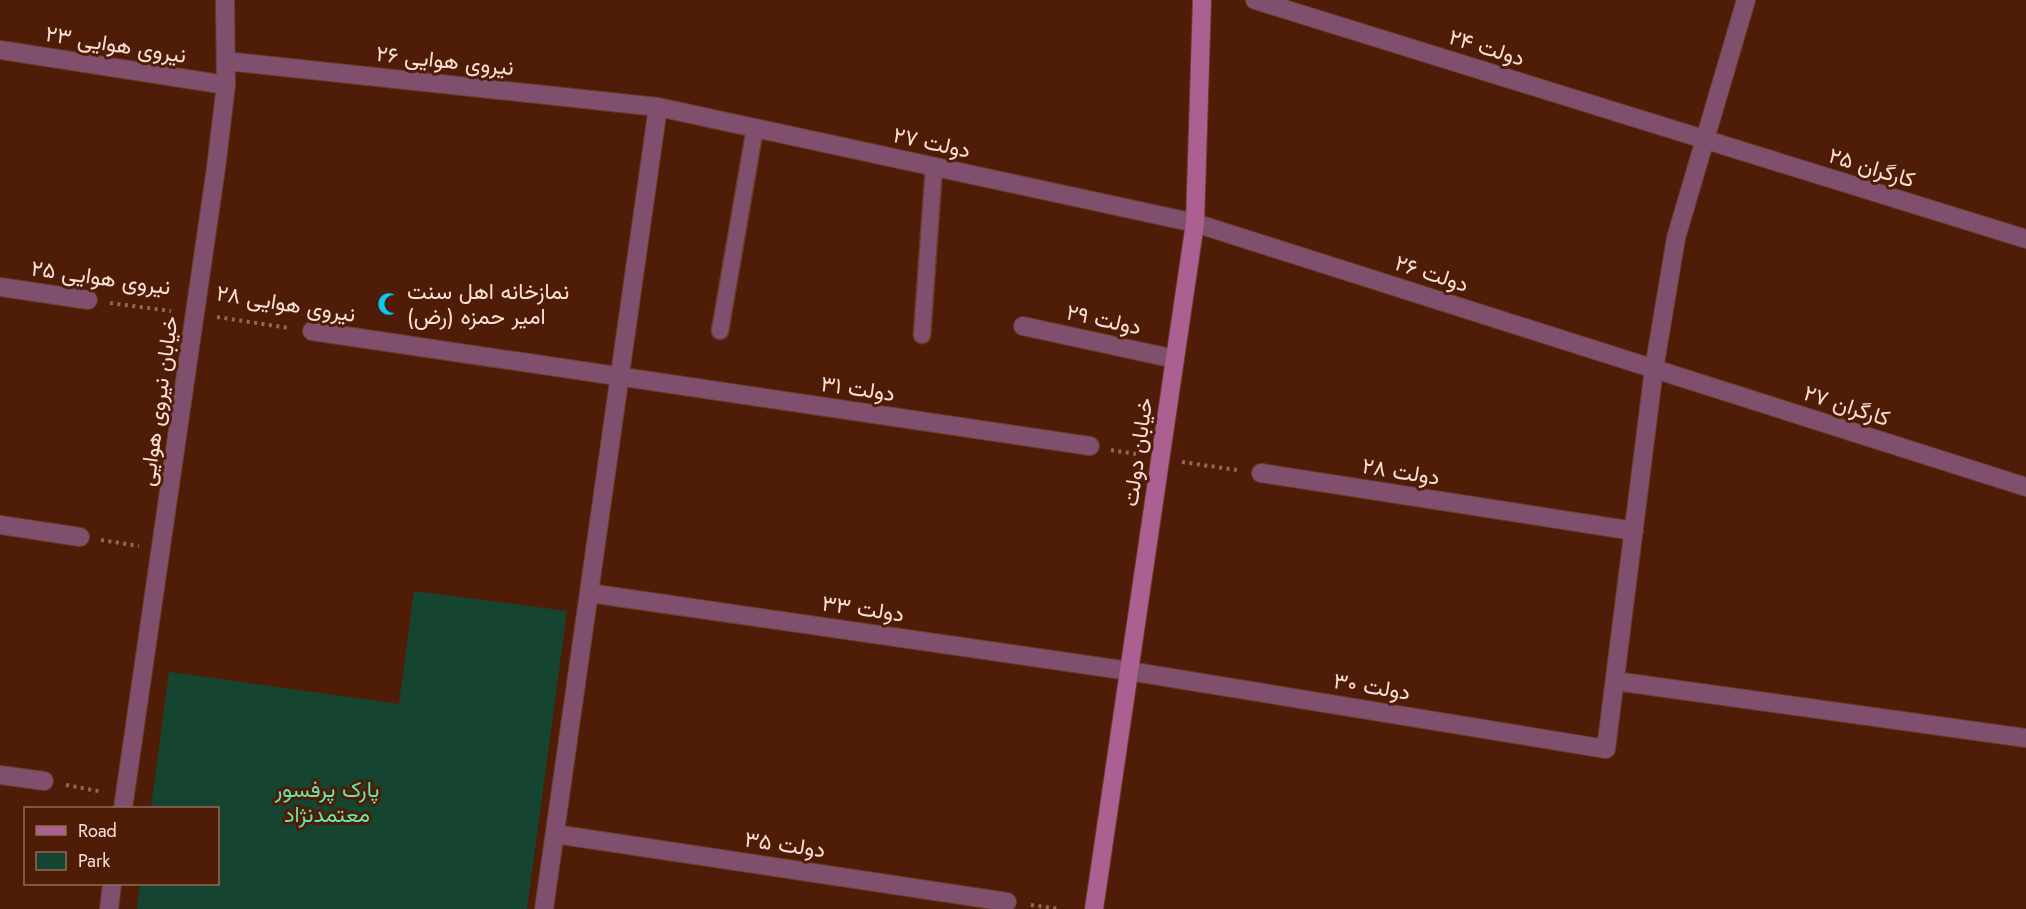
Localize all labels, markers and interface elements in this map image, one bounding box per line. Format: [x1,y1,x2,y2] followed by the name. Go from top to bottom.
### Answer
[43,17,189,71] street label: نیروی هوایی ۲۳
[1445,20,1529,74] street label: دولت ۲۴
[375,37,515,83] street label: نیروی هوایی ۲۶
[890,118,974,166] street label: دولت ۲۷
[1825,139,1919,195] street label: کارگران ۲۵
[1391,246,1473,300] street label: دولت ۲۶
[29,251,173,303] street label: نیروی هوایی ۲۵
[407,275,569,332] place label: نمازخانه اهل سنت امیر حمزه (رض)
[214,276,358,330] street label: نیروی هوایی ۲۸
[376,291,402,317] mosque icon: نمازخانه اهل سنت امیر حمزه (رض)
[1064,295,1144,343] street label: دولت ۲۹
[130,314,186,488] street label: خیابان نیروی هوایی
[819,367,897,409] street label: دولت ۳۱
[1800,376,1894,434] street label: کارگران ۲۷
[1114,396,1160,508] street label: خیابان دولت
[1360,449,1442,493] street label: دولت ۲۸
[820,586,906,630] street label: دولت ۳۳
[1331,664,1413,708] street label: دولت ۳۰
[274,773,379,830] park label: پارک پرفسور معتمدنژاد
[24,807,219,885] legend
[78,818,117,844] text: Road
[743,823,827,865] street label: دولت ۳۵
[78,848,110,874] text: Park

